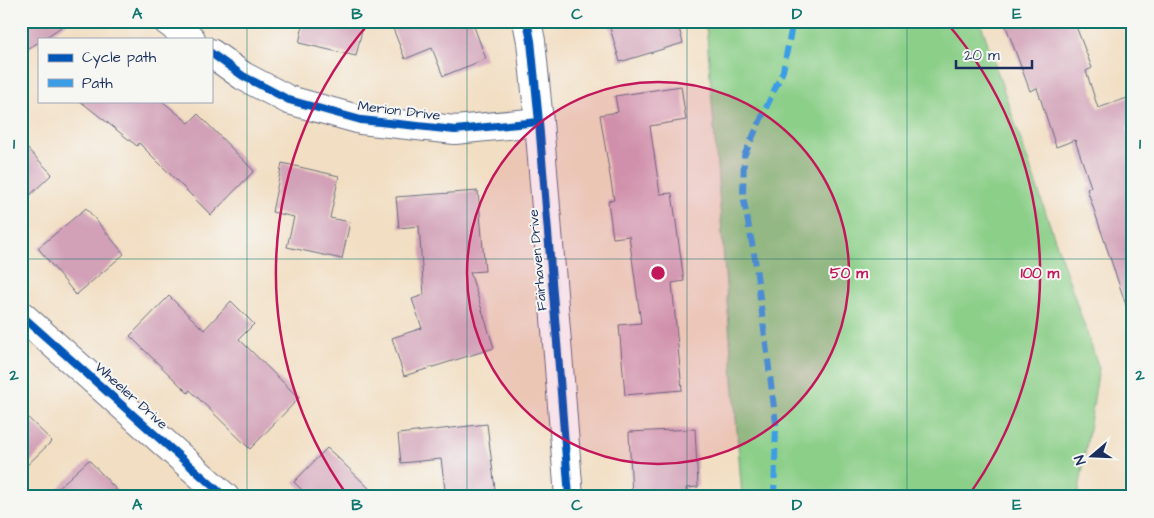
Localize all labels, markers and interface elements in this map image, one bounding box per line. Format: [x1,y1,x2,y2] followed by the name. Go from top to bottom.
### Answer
[132,3,143,25] text: A
[351,3,363,25] text: B
[571,3,583,25] text: C
[792,3,803,25] text: D
[1012,3,1022,25] text: E
[38,38,212,102] legend
[956,38,1033,70] scale bar
[964,45,1000,66] text: 20 m
[82,47,157,69] text: Cycle path
[82,73,113,94] text: Path
[356,96,442,126] street label: Merion Drive
[13,133,16,155] text: 1
[1139,133,1142,155] text: 1
[524,208,552,312] street label: Fairhaven Drive
[830,263,868,284] text: 50 m
[1021,263,1060,284] text: 100 m
[649,264,667,282] centre of rings
[90,358,172,435] street label: Wheeler Drive
[8,364,19,386] text: 2
[1134,364,1145,386] text: 2
[1066,430,1116,480] north arrow
[1070,452,1092,467] text: N
[132,494,143,516] text: A
[351,494,363,516] text: B
[571,494,583,516] text: C
[792,494,803,516] text: D
[1012,494,1022,516] text: E

